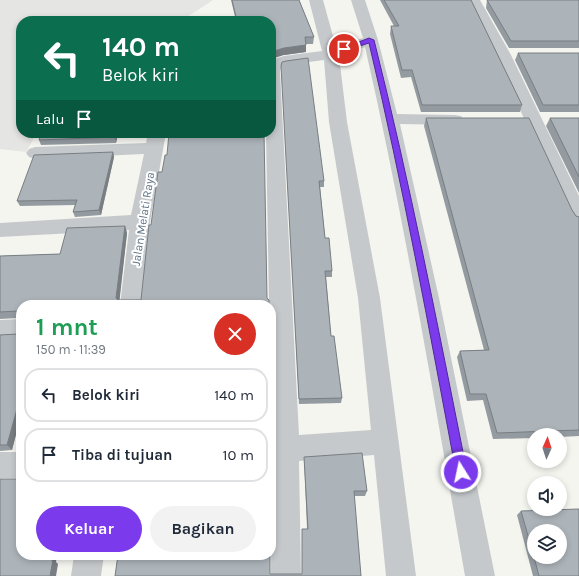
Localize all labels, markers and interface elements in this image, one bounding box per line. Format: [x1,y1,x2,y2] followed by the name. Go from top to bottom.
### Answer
[102,30,180,63] text: 140 m
[36,32,88,84] icon: left
[327,32,361,66] pin
[333,38,355,60] icon: arrive
[102,64,179,86] text: Belok kiri
[73,108,95,130] icon: arrive
[36,110,65,128] text: Lalu
[129,171,157,267] street label: Jalan Melati Raya
[36,313,98,341] text: 1 mnt
[214,313,256,355] button: close
[36,342,106,357] text: 150 m · 11:39
[38,384,60,406] icon: left
[72,386,140,404] text: Belok kiri
[214,386,254,404] text: 140 m
[527,428,567,468] north arrow
[527,428,567,564] map controls
[38,444,60,466] icon: arrive
[72,446,172,464] text: Tiba di tujuan
[223,446,254,464] text: 10 m
[440,451,482,493] position arrow
[527,476,567,516] button: sound
[36,506,142,552] button: Keluar
[150,506,256,552] button: Bagikan
[527,524,567,564] button: layers

